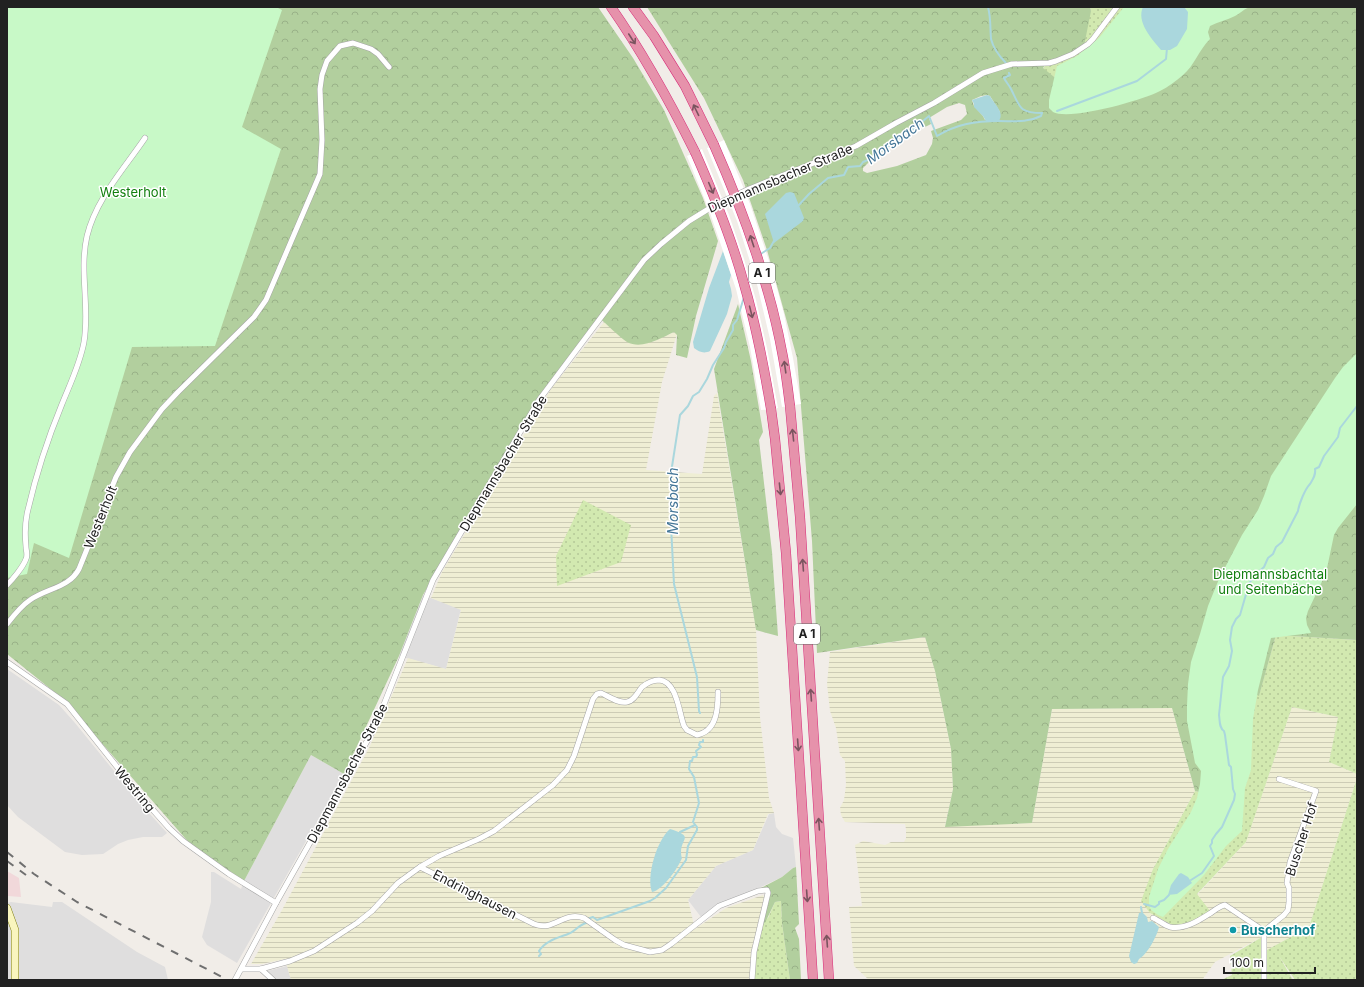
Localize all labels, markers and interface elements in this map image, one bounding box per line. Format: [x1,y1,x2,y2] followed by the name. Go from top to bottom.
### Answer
[628,34,636,45] one-way arrow
[692,104,699,116] one-way arrow
[863,114,927,167] water label: Morsbach
[705,140,855,216] street label: Diepmannsbacher Straße
[707,182,715,194] one-way arrow
[100,184,166,200] park label: Westerholt
[748,235,755,248] one-way arrow
[749,263,775,283] road number: A 1
[748,305,756,318] one-way arrow
[781,361,789,374] one-way arrow
[456,392,550,534] street label: Diepmannsbacher Straße
[789,429,797,442] one-way arrow
[664,467,681,535] water label: Morsbach
[777,482,784,495] one-way arrow
[80,483,120,551] street label: Westerholt
[800,559,807,572] one-way arrow
[1213,566,1327,597] park label: Diepmannsbachtal und Seitenbäche
[794,624,820,644] road number: A 1
[808,688,815,701] one-way arrow
[303,700,391,846] street label: Diepmannsbacher Straße
[794,738,801,751] one-way arrow
[111,763,159,815] street label: Westring
[1282,800,1320,878] street label: Buscher Hof
[816,818,823,831] one-way arrow
[430,866,520,922] street label: Endringhausen
[804,889,811,902] one-way arrow
[1241,922,1316,938] place label: Buscherhof
[1228,925,1238,935] marker: Buscherhof
[823,935,830,948] one-way arrow
[1224,949,1315,975] scale bar
[1230,955,1264,970] text: 100 m

